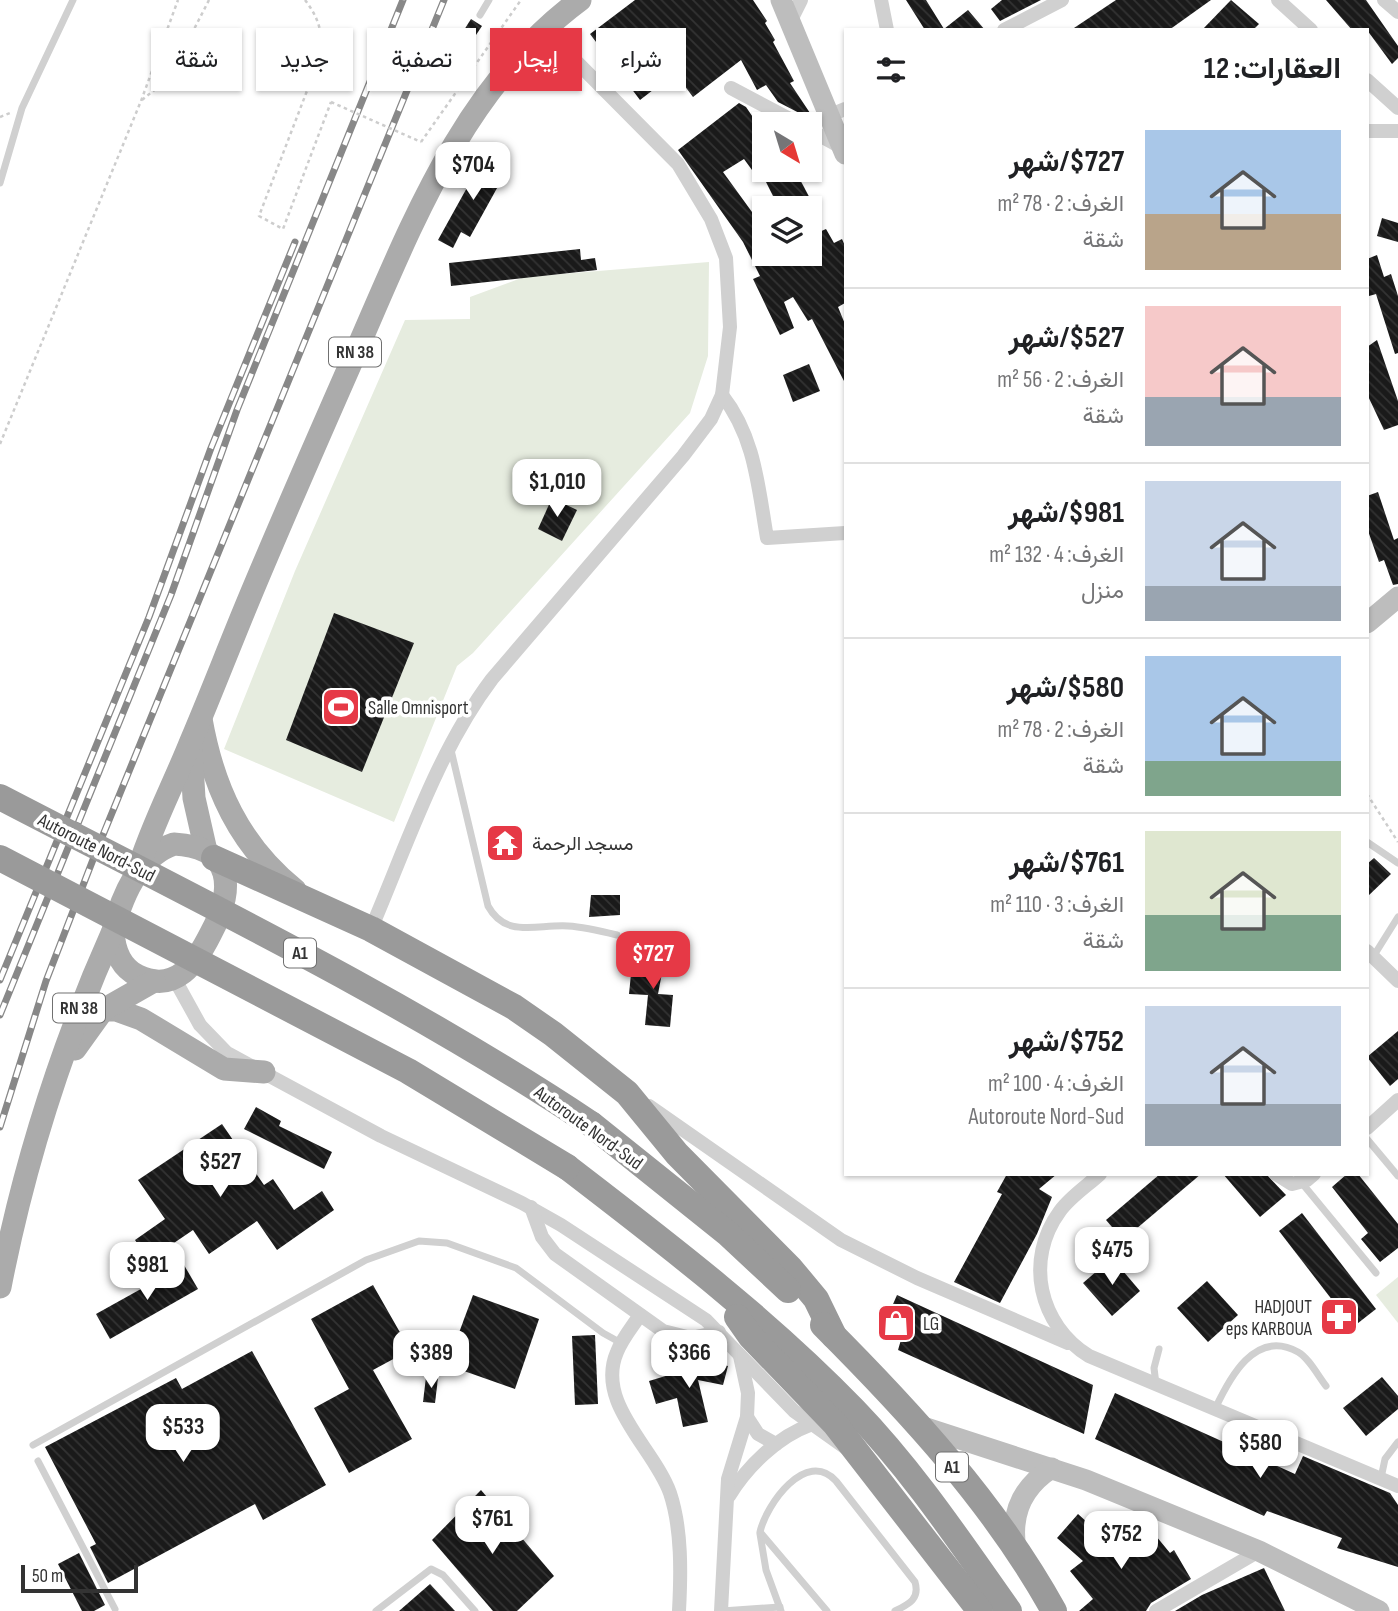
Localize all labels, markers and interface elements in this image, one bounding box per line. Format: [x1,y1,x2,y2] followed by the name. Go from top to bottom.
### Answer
[151,28,242,91] chip: شقة
[256,28,353,91] chip: جديد
[367,28,476,91] chip: تصفية
[490,28,582,91] chip: إيجار
[596,28,686,91] chip: شراء
[872,51,910,89] icon: filters
[1204,51,1341,87] text: العقارات: 12
[752,112,822,182] north arrow
[752,112,822,266] map controls
[432,142,514,202] pin: $704
[1009,144,1124,180] text: $727/شهر
[451,151,495,179] text: $704
[1201,158,1285,242] icon: home
[997,190,1124,218] text: الغرف: 2 · 78 m²
[752,196,822,266] button: layers
[1082,226,1124,254] text: شقة
[1009,320,1124,356] text: $527/شهر
[1201,334,1285,418] icon: home
[329,338,381,366] road number: RN 38
[997,366,1124,394] text: الغرف: 2 · 56 m²
[1082,402,1124,430] text: شقة
[500,460,614,519] pin: $1,010
[528,468,586,496] text: $1,010
[1008,495,1124,531] text: $981/شهر
[1201,509,1285,593] icon: home
[989,541,1124,569] text: الغرف: 4 · 132 m²
[1081,577,1124,605] text: منزل
[1006,670,1124,706] text: $580/شهر
[1201,684,1285,768] icon: home
[320,686,362,728] sports icon: Salle Omnisport
[368,697,469,720] place label: Salle Omnisport
[997,716,1124,744] text: الغرف: 2 · 78 m²
[1082,752,1124,780] text: شقة
[33,808,159,888] street label: Autoroute Nord-Sud
[484,822,526,864] temple icon: مسجد الرحمة
[532,833,633,856] place label: مسجد الرحمة
[1009,845,1124,881] text: $761/شهر
[1201,859,1285,943] icon: home
[990,891,1124,919] text: الغرف: 3 · 110 m²
[1082,927,1124,955] text: شقة
[612,932,694,991] pin: $727
[284,938,316,968] road number: A1
[632,940,674,968] text: $727
[53,993,105,1023] road number: RN 38
[1009,1024,1124,1060] text: $752/شهر
[1201,1034,1285,1118] icon: home
[988,1070,1124,1098] text: الغرف: 4 · 100 m²
[529,1081,647,1175] street label: Autoroute Nord-Sud
[969,1103,1124,1131] text: Autoroute Nord-Sud
[179,1140,261,1199] pin: $527
[199,1148,241,1176] text: $527
[1071,1228,1153,1287] pin: $475
[1091,1236,1133,1264] text: $475
[106,1242,188,1302] pin: $981
[126,1251,168,1279] text: $981
[1226,1296,1313,1341] place label: HADJOUT eps KARBOUA
[1318,1296,1360,1338] pharmacy icon: HADJOUT eps KARBOUA
[875,1302,917,1344] shop icon: LG
[923,1313,939,1336] place label: LG
[390,1330,472,1390] pin: $389
[648,1330,730,1390] pin: $366
[409,1339,453,1367] text: $389
[667,1339,711,1367] text: $366
[142,1404,224,1464] pin: $533
[162,1413,204,1441] text: $533
[1219,1420,1301,1480] pin: $580
[1238,1429,1282,1457] text: $580
[936,1452,968,1482] road number: A1
[451,1496,533,1556] pin: $761
[471,1505,513,1533] text: $761
[1080,1512,1162,1571] pin: $752
[1100,1520,1142,1548] text: $752
[21,1562,138,1594] scale bar
[32,1565,63,1588] text: 50 m

